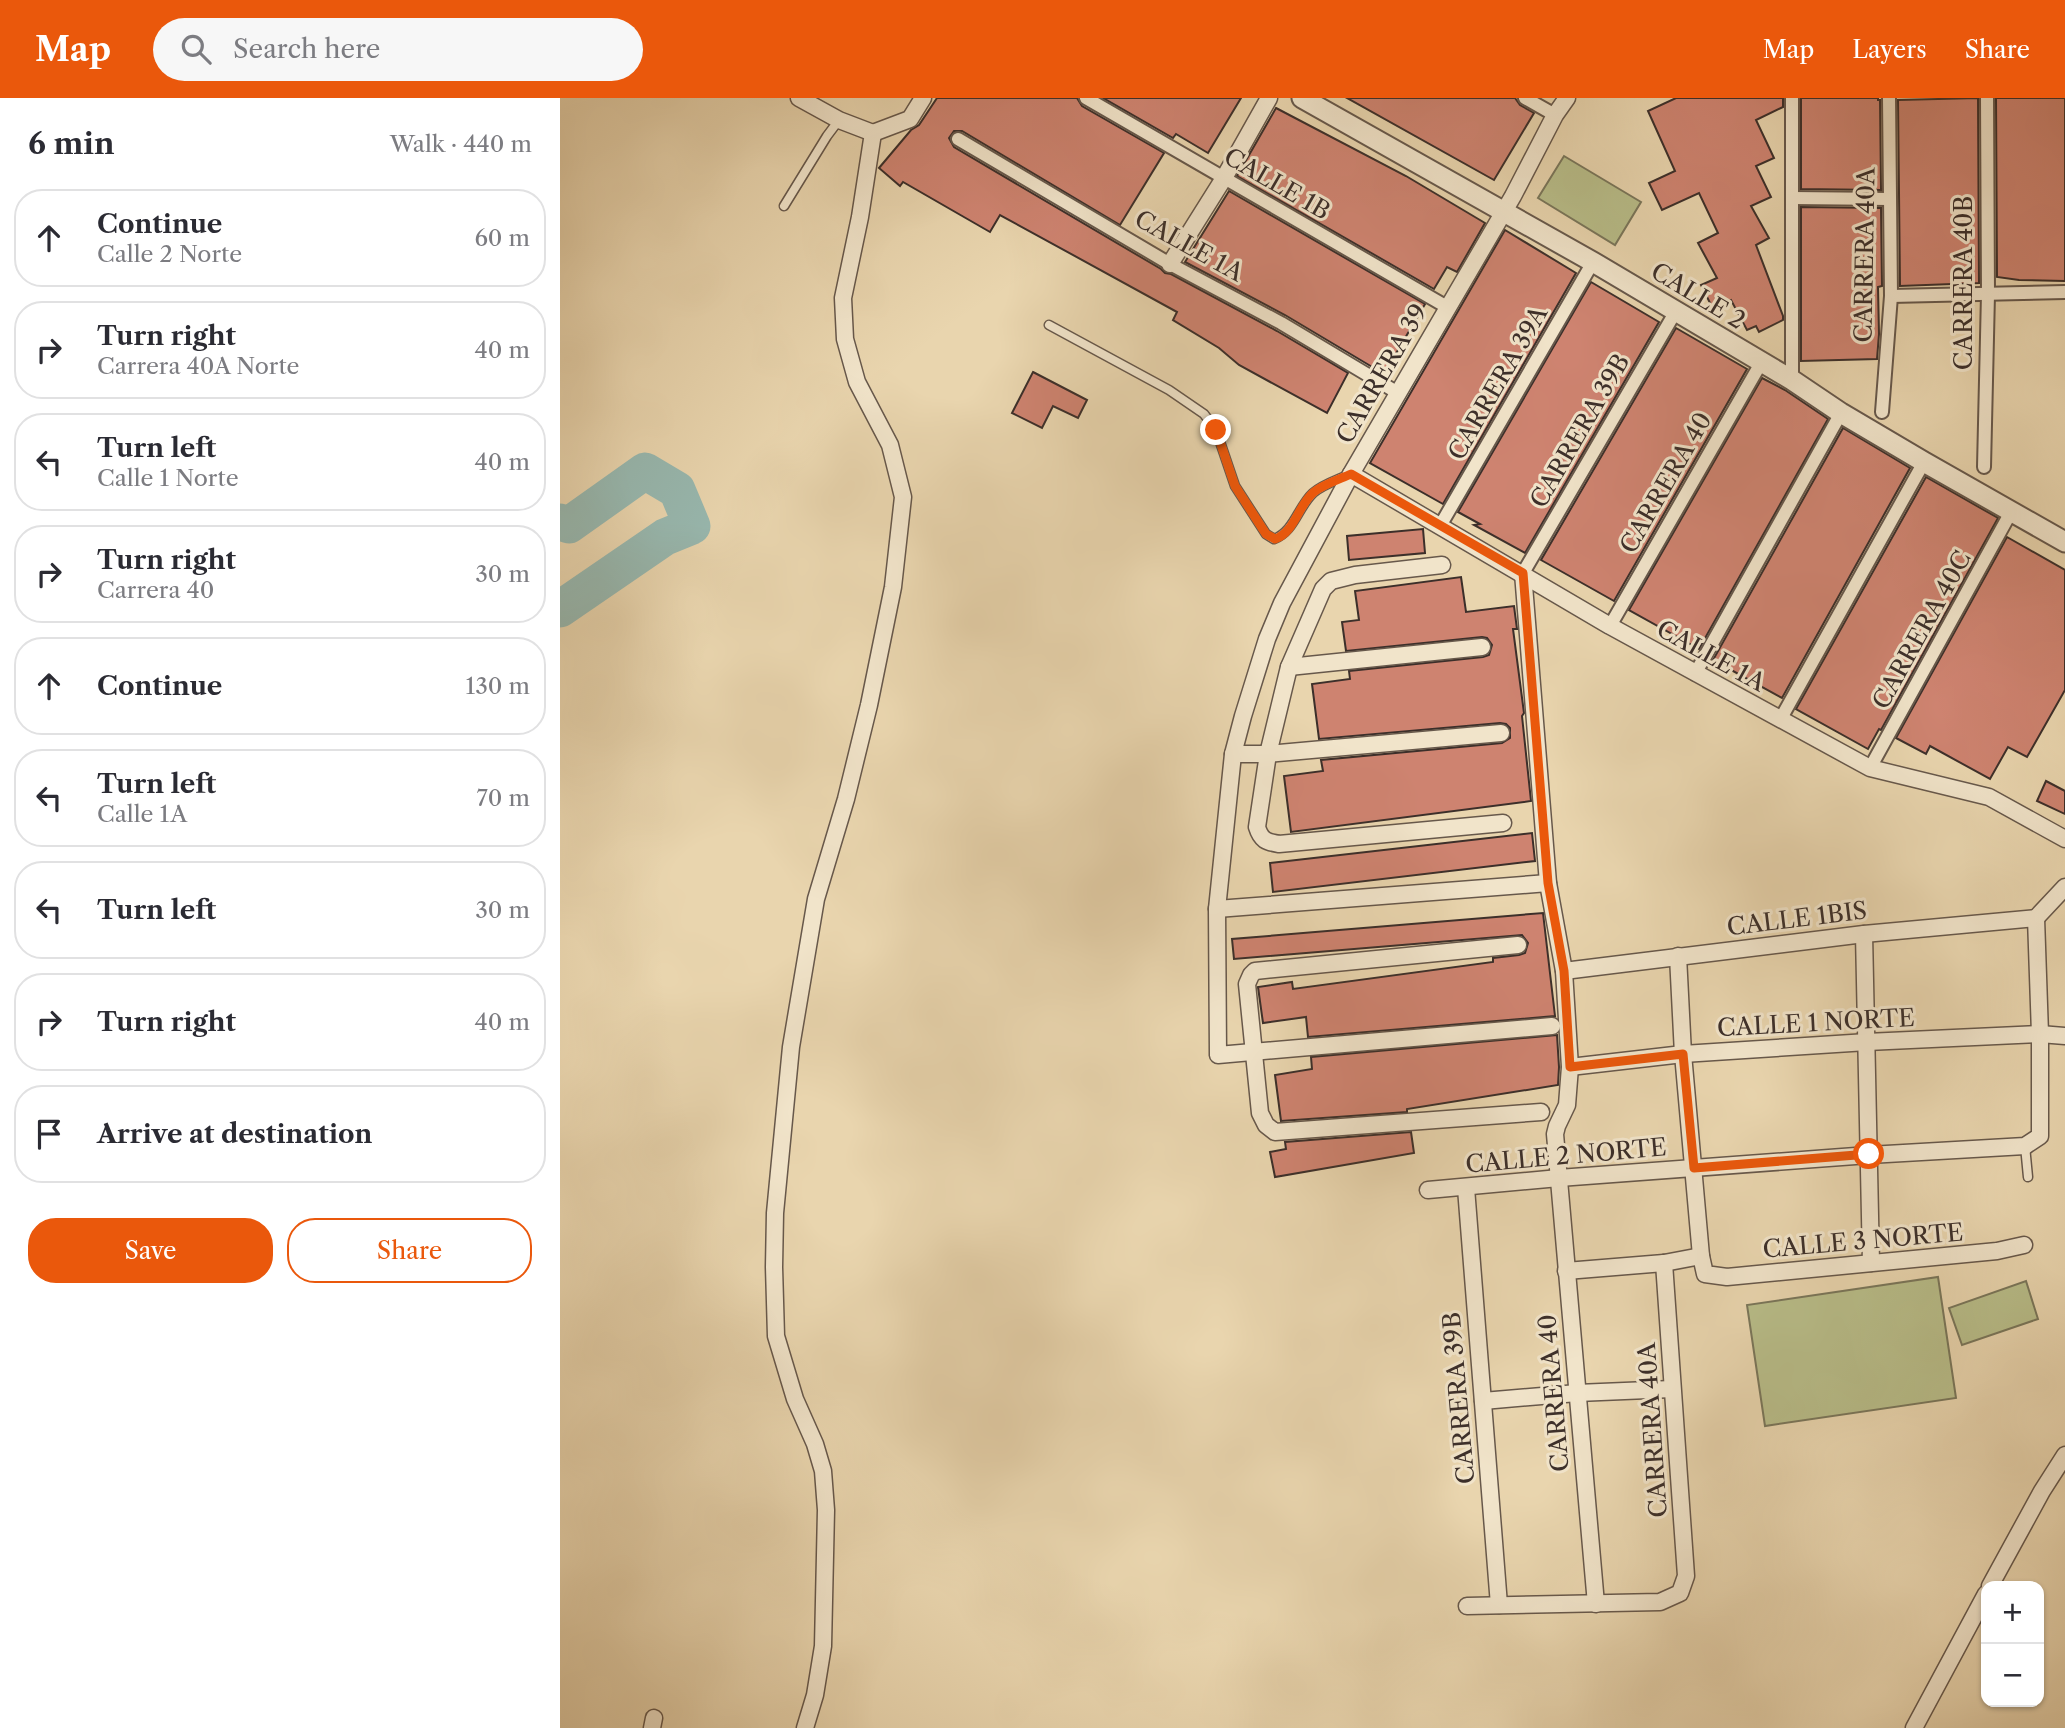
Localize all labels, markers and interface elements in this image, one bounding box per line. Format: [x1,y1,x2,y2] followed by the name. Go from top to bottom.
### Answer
[153,18,643,81] search box
[35,29,111,70] text: Map
[177,30,215,68] icon: search
[233,33,380,65] text: Search here
[1763,35,1814,64] text: Map
[1852,35,1927,64] text: Layers
[1965,35,2030,64] text: Share
[28,125,115,162] text: 6 min
[390,130,532,158] text: Walk · 440 m
[1219,142,1335,226] street label: CALLE 1B
[1848,166,1881,343] street label: CARRERA 40A
[1949,196,1978,370] street label: CARRERA 40B
[1130,204,1250,288] street label: CALLE 1A
[97,208,222,240] text: Continue
[30,219,68,257] icon: ahead
[474,224,530,252] text: 60 m
[97,240,242,268] text: Calle 2 Norte
[1646,256,1751,335] street label: CALLE 2
[1330,299,1433,449] street label: CARRERA 39
[1442,300,1554,465] street label: CARRERA 39A
[97,320,236,352] text: Turn right
[30,331,68,369] icon: right
[475,336,530,364] text: 40 m
[1524,349,1635,513] street label: CARRERA 39B
[97,352,299,380] text: Carrera 40A Norte
[1614,407,1718,558] street label: CARRERA 40
[1200,414,1231,445] route end
[97,432,216,464] text: Turn left
[30,443,68,481] icon: left
[475,448,530,476] text: 40 m
[97,464,239,492] text: Calle 1 Norte
[97,544,236,576] text: Turn right
[1866,546,1977,714] street label: CARRERA 40C
[30,555,68,593] icon: right
[475,560,530,588] text: 30 m
[97,576,214,604] text: Carrera 40
[1652,614,1772,698] street label: CALLE 1A
[30,667,68,705] icon: ahead
[97,670,222,702] text: Continue
[466,672,530,700] text: 130 m
[97,768,216,800] text: Turn left
[30,779,68,817] icon: left
[477,784,530,812] text: 70 m
[97,800,187,828] text: Calle 1A
[30,891,68,929] icon: left
[97,894,216,926] text: Turn left
[475,896,530,924] text: 30 m
[1725,896,1869,941] street label: CALLE 1BIS
[30,1003,68,1041] icon: right
[1716,1003,1916,1042] street label: CALLE 1 NORTE
[97,1006,236,1038] text: Turn right
[475,1008,530,1036] text: 40 m
[30,1115,68,1153] icon: arrive
[97,1118,372,1150] text: Arrive at destination
[1464,1132,1668,1179] street label: CALLE 2 NORTE
[1853,1138,1884,1169] route start
[1761,1217,1964,1264] street label: CALLE 3 NORTE
[28,1218,273,1283] button: Save
[287,1218,532,1283] button: Share
[1437,1311,1480,1485] street label: CARRERA 39B
[1532,1313,1575,1473] street label: CARRERA 40
[1632,1340,1673,1518] street label: CARRERA 40A
[1981,1581,2044,1707] map controls
[1981,1581,2044,1644] button: +
[1981,1644,2044,1707] button: −

